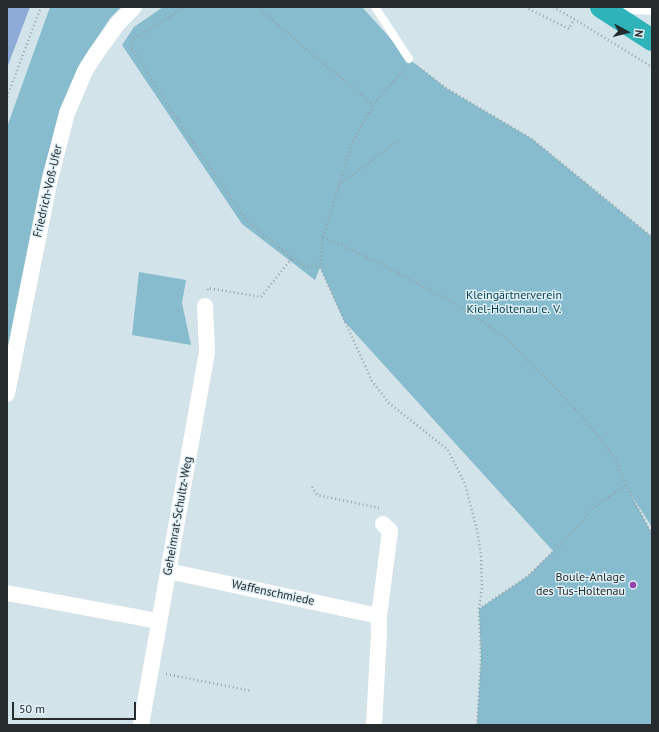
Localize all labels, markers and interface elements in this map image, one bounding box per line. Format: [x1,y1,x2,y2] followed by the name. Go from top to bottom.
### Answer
[607,12,647,52] north arrow
[632,29,646,38] text: N
[30,143,66,239] street label: Friedrich-Voß-Ufer
[466,289,562,317] park label: Kleingärtnerverein Kiel-Holtenau e. V.
[160,455,196,577] street label: Geheimrat-Schultz-Weg
[536,571,625,599] place label: Boule-Anlage des Tus-Holtenau
[230,577,316,609] street label: Waffenschmiede
[628,580,638,590] marker: Boule-Anlage des Tus-Holtenau
[14,694,138,720] scale bar
[19,701,45,716] text: 50 m

